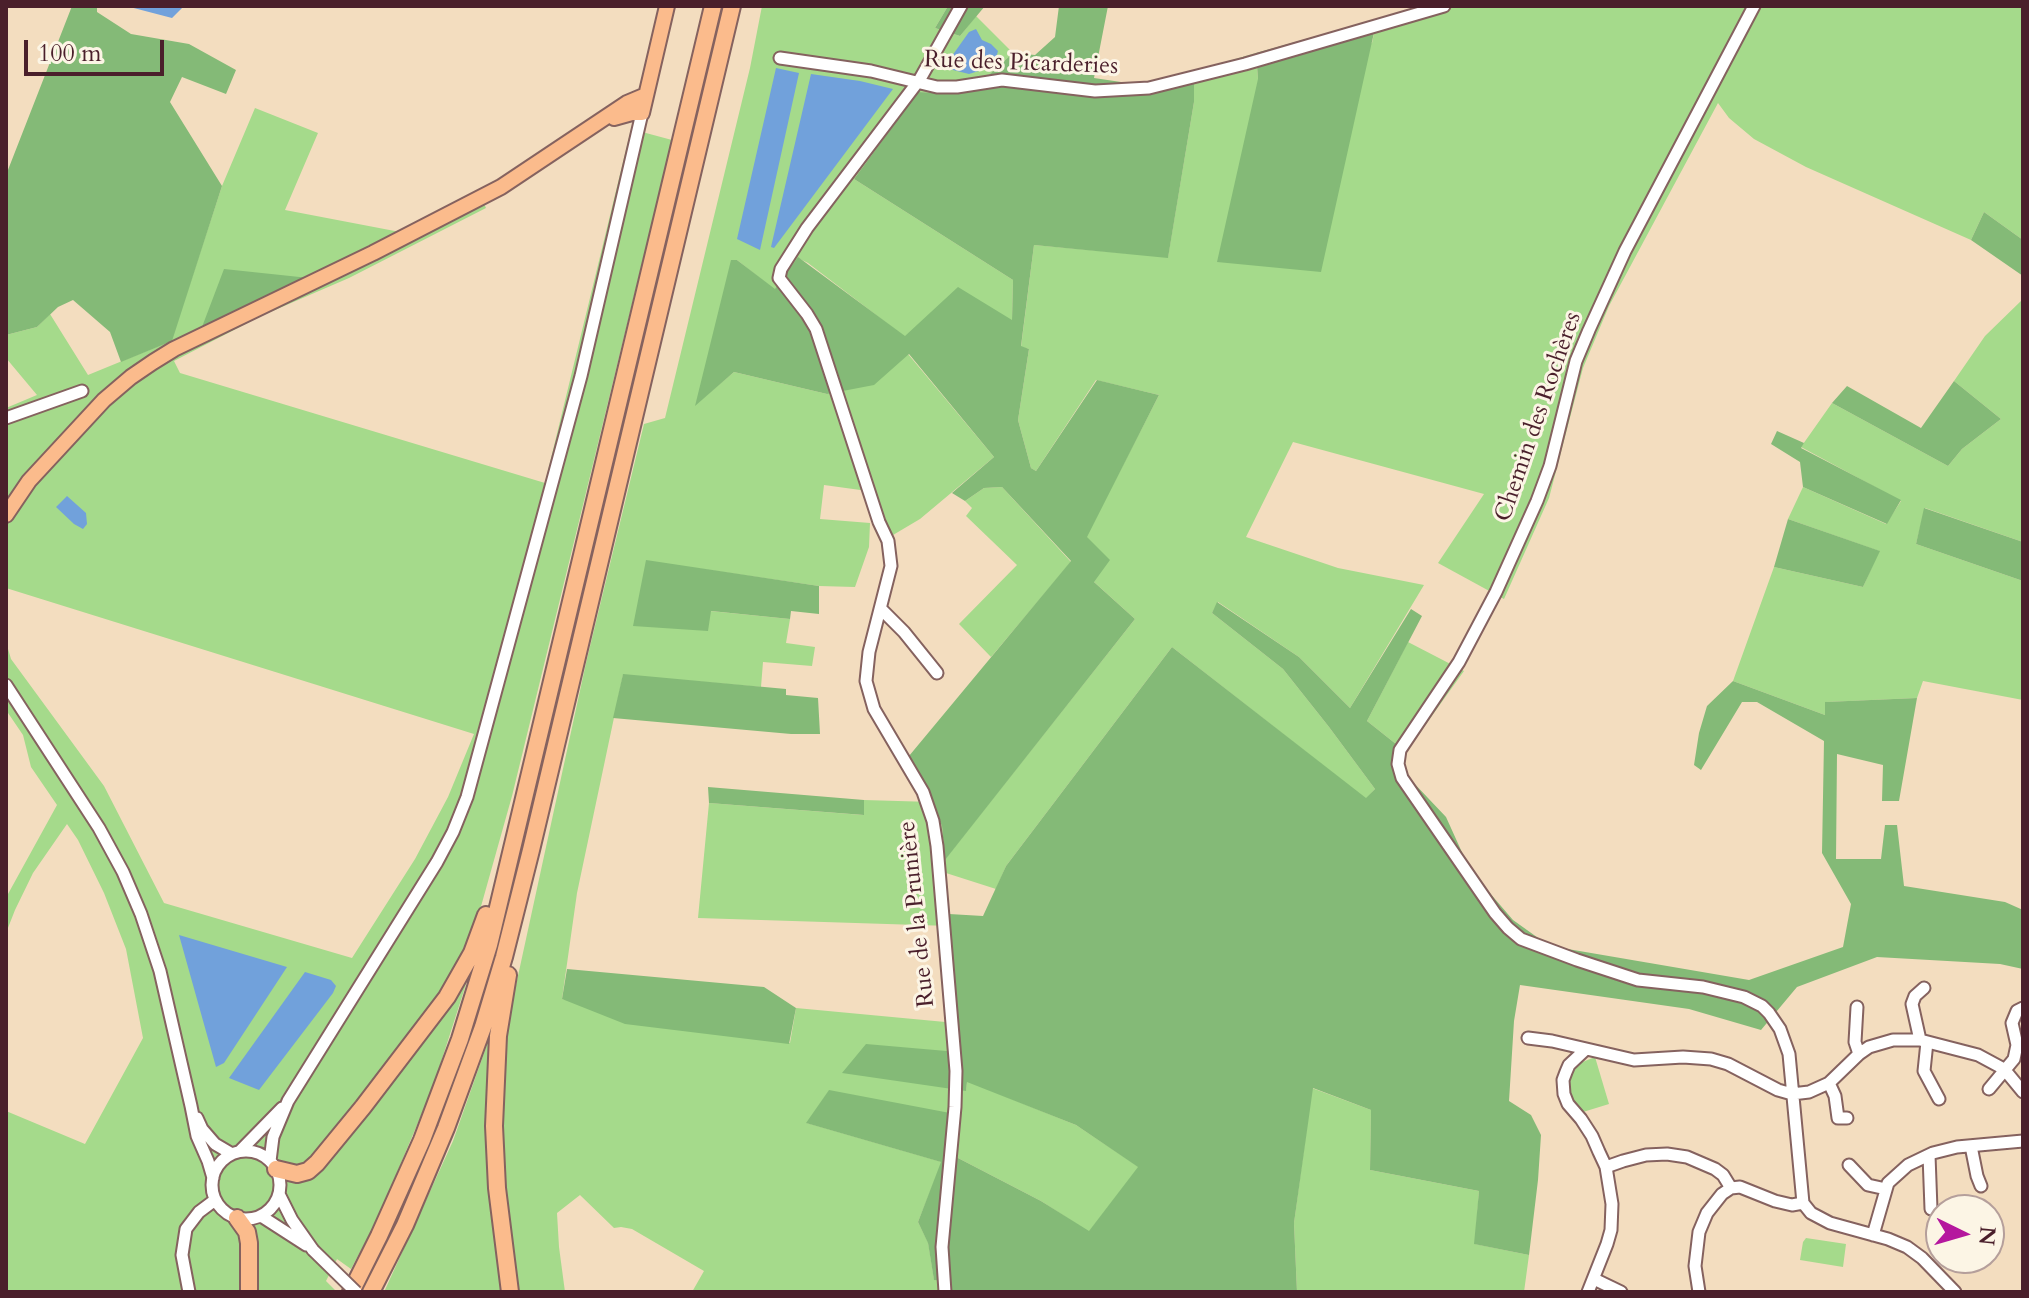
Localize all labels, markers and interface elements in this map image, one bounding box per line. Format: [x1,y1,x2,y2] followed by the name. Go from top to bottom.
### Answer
[28,24,168,74] scale bar
[38,37,102,70] text: 100 m
[923,46,1119,82] street label: Rue des Picarderies
[1490,308,1588,526] street label: Chemin des Rochères
[894,819,942,1009] street label: Rue de la Prunière
[1925,1194,2005,1274] north arrow
[1971,1225,2003,1247] text: N

